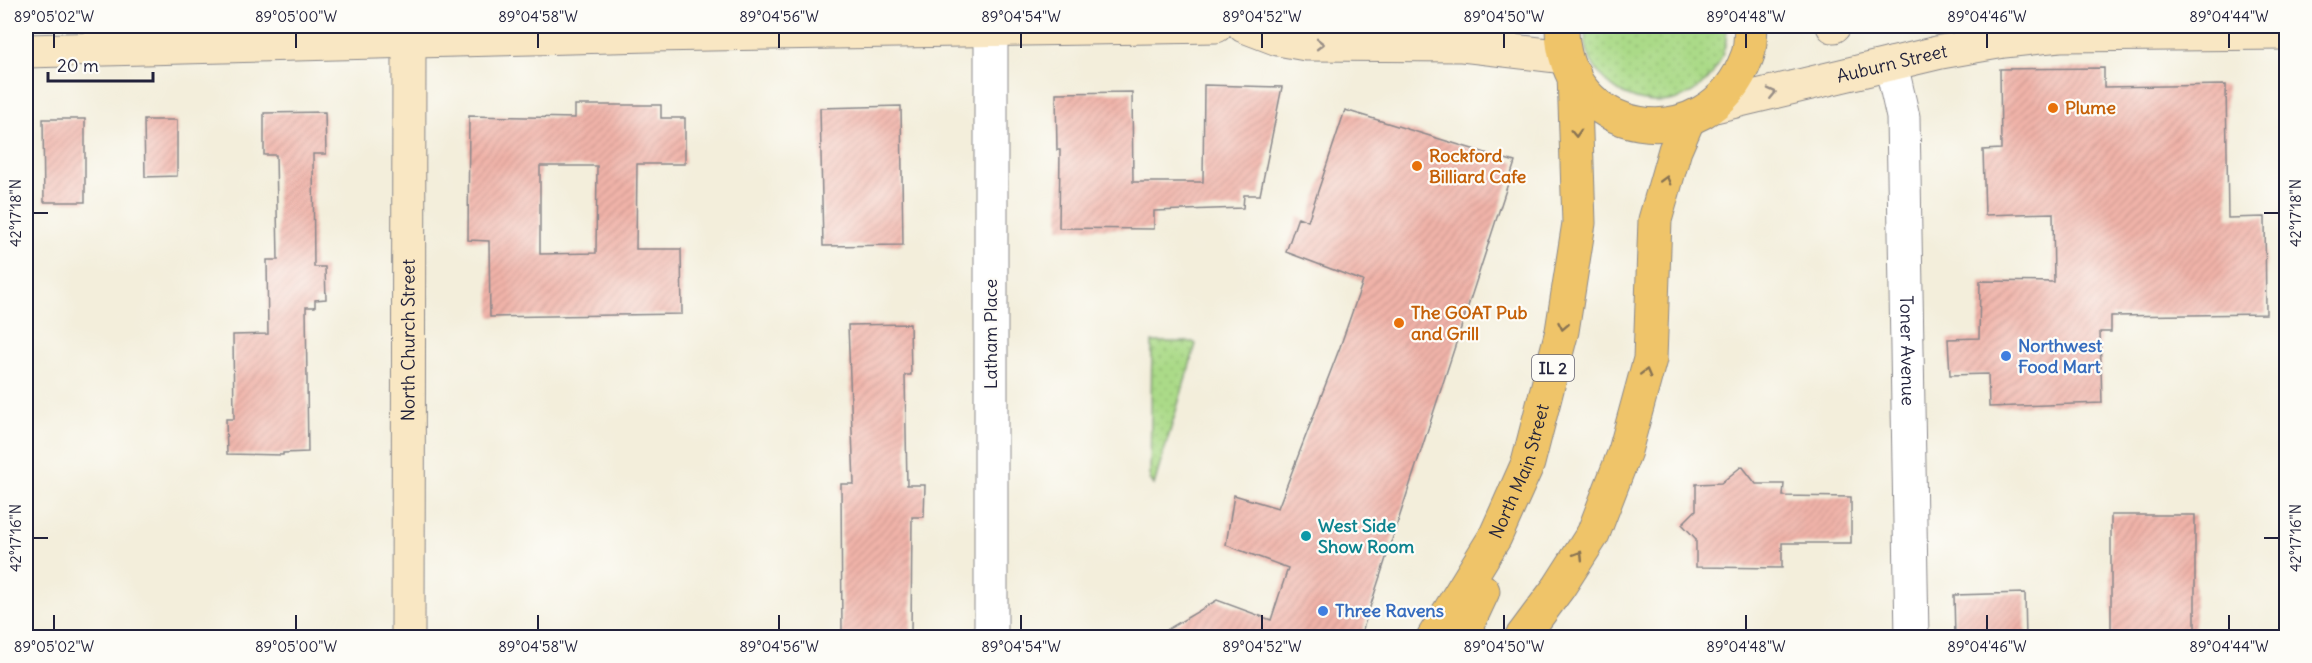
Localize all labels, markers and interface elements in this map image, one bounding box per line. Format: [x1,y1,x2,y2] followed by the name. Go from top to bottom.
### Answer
[14,7,95,26] text: 89°05'02"W
[255,7,337,26] text: 89°05'00"W
[498,7,578,26] text: 89°04'58"W
[739,7,819,26] text: 89°04'56"W
[981,7,1061,26] text: 89°04'54"W
[1222,7,1302,26] text: 89°04'52"W
[1464,7,1545,26] text: 89°04'50"W
[1706,7,1786,26] text: 89°04'48"W
[1947,7,2027,26] text: 89°04'46"W
[2189,7,2269,26] text: 89°04'44"W
[1316,38,1325,50] one-way arrow
[1834,39,1949,87] street label: Auburn Street
[48,45,153,83] scale bar
[57,54,99,77] text: 20 m
[1766,87,1776,100] one-way arrow
[2065,96,2116,119] place label: Plume
[2046,101,2060,115] marker: Plume
[1569,128,1582,137] one-way arrow
[1429,144,1527,188] place label: Rockford Billiard Cafe
[1410,159,1424,173] marker: Rockford Billiard Cafe
[1659,175,1671,186] one-way arrow
[6,179,25,247] text: 42°17'18"N
[2286,179,2305,247] text: 42°17'18"N
[396,259,420,421] street label: North Church Street
[979,279,1002,389] street label: Latham Place
[1895,295,1920,406] street label: Toner Avenue
[1411,301,1527,345] place label: The GOAT Pub and Grill
[1392,316,1406,330] marker: The GOAT Pub and Grill
[1557,321,1570,331] one-way arrow
[2018,334,2103,378] place label: Northwest Food Mart
[1999,349,2013,363] marker: Northwest Food Mart
[1532,355,1574,381] road number: IL 2
[1639,368,1651,379] one-way arrow
[1484,401,1554,542] street label: North Main Street
[6,504,25,572] text: 42°17'16"N
[2286,504,2305,572] text: 42°17'16"N
[1318,514,1414,558] place label: West Side Show Room
[1299,529,1313,543] marker: West Side Show Room
[1572,551,1584,561] one-way arrow
[1335,599,1444,622] place label: Three Ravens
[1316,604,1330,618] marker: Three Ravens
[14,637,95,656] text: 89°05'02"W
[255,637,337,656] text: 89°05'00"W
[498,637,578,656] text: 89°04'58"W
[739,637,819,656] text: 89°04'56"W
[981,637,1061,656] text: 89°04'54"W
[1222,637,1302,656] text: 89°04'52"W
[1464,637,1545,656] text: 89°04'50"W
[1706,637,1786,656] text: 89°04'48"W
[1947,637,2027,656] text: 89°04'46"W
[2189,637,2269,656] text: 89°04'44"W

